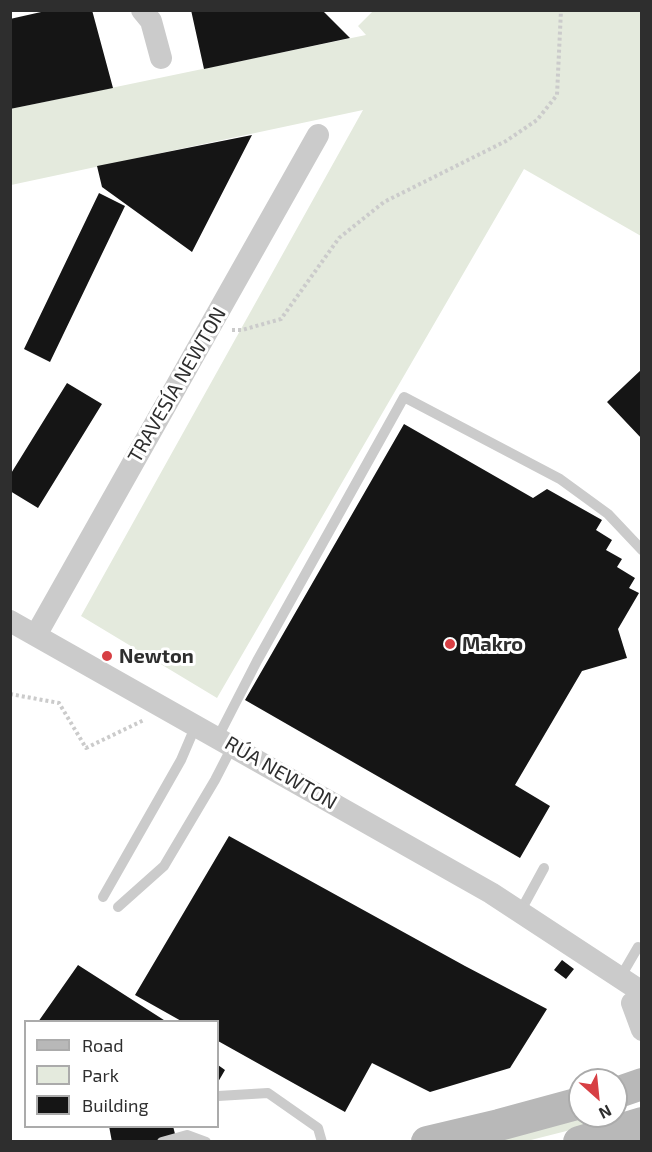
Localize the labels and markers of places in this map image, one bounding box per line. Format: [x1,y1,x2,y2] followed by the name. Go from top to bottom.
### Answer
[462,632,523,656] place label: Makro
[443,637,457,651] marker: Makro
[119,644,194,668] place label: Newton
[100,649,114,663] marker: Newton

